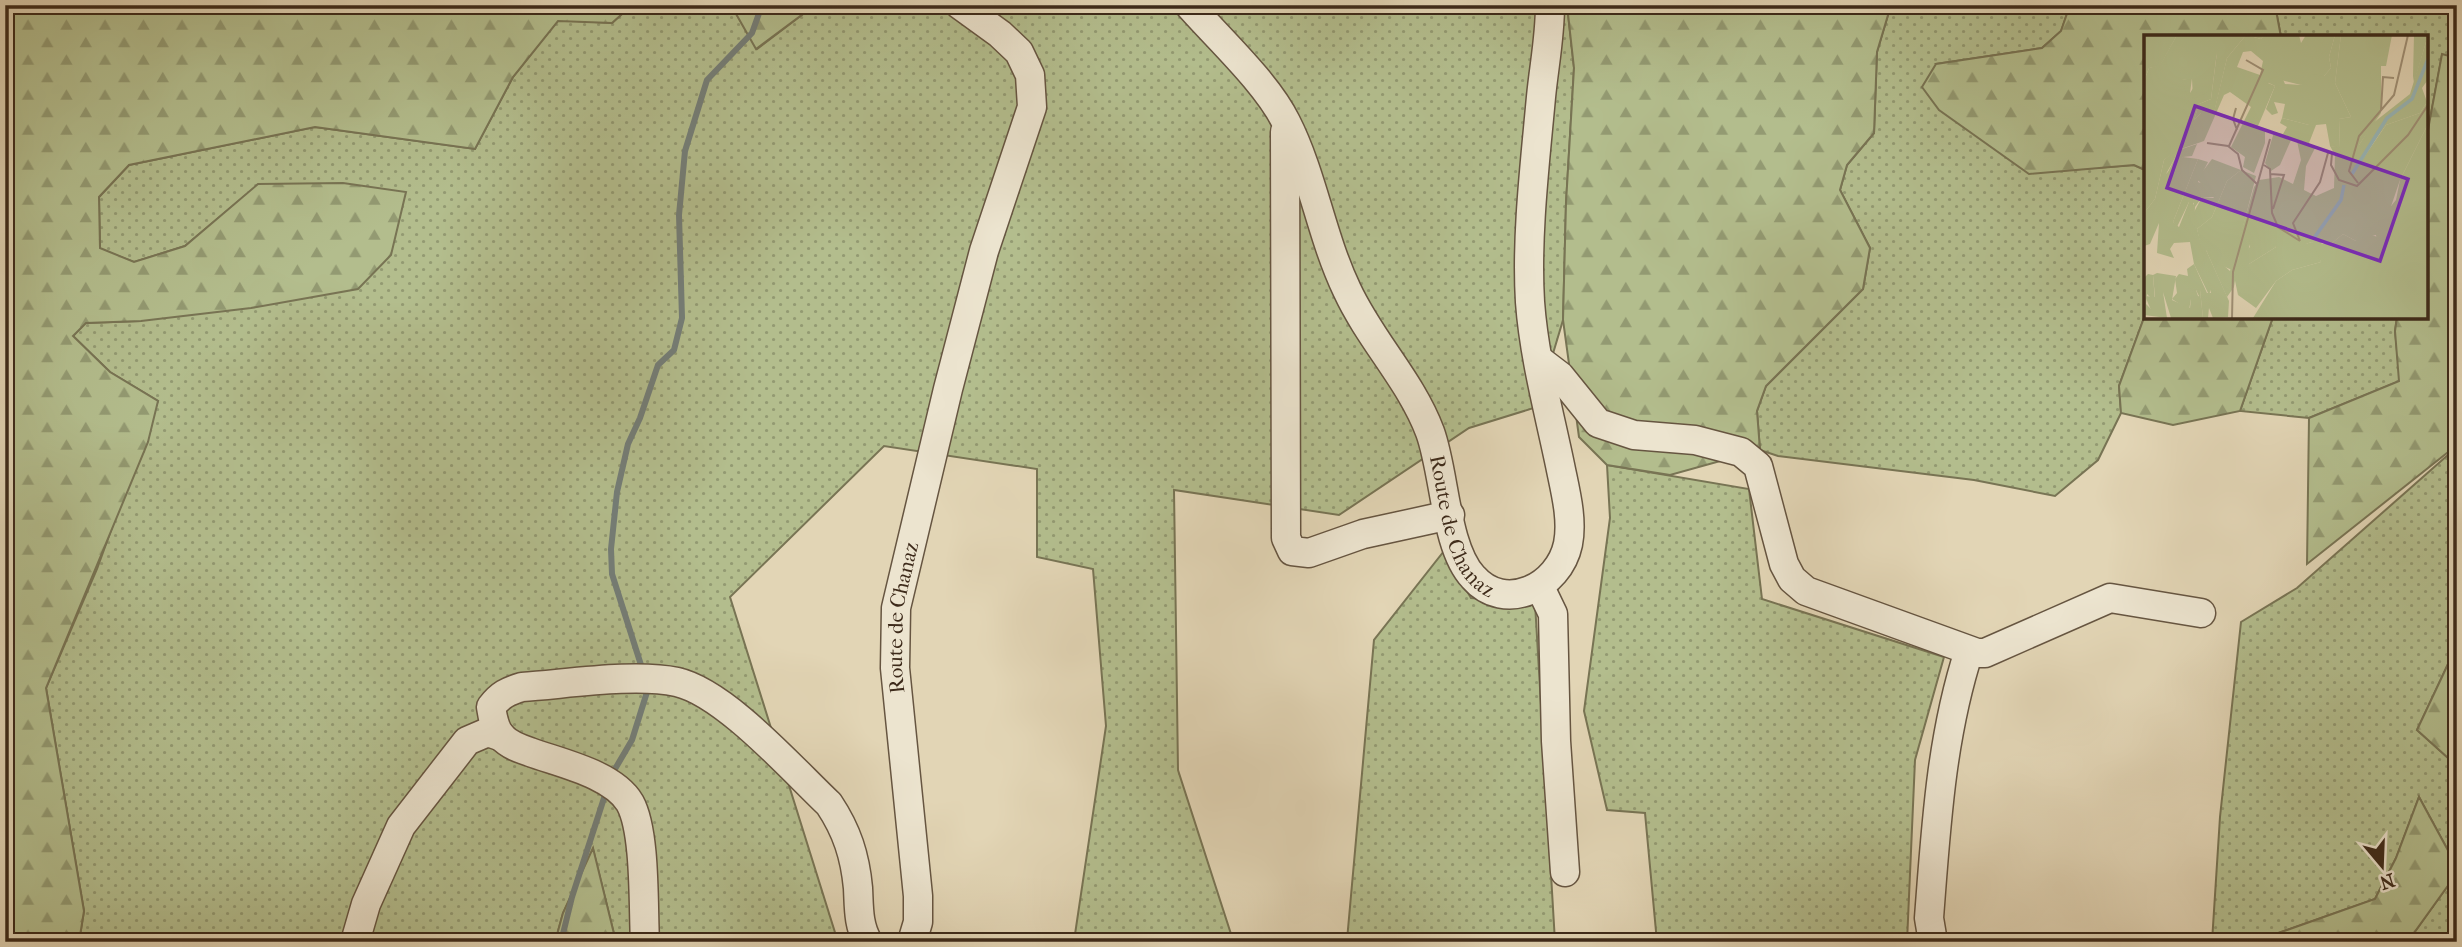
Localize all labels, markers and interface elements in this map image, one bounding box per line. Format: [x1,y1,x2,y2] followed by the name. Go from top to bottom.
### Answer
[2144,35,2427,318] inset map
[1425,453,1498,602] street label: Route de Chanaz
[883,540,923,695] street label: Route de Chanaz
[2346,832,2416,902] north arrow
[2376,868,2398,894] text: N

